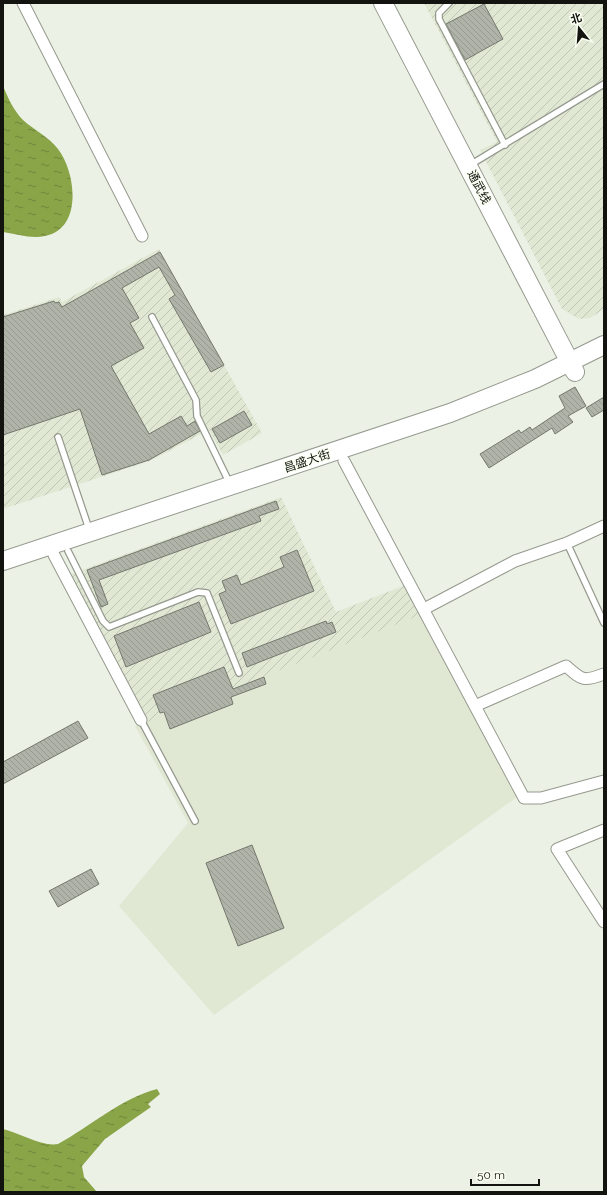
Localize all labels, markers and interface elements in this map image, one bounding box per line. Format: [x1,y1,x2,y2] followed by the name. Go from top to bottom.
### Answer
[559,8,599,48] north arrow
[569,11,583,27] text: 北
[465,168,493,206] street label: 通武线
[282,447,332,475] street label: 昌盛大街
[471,1161,539,1187] scale bar
[477,1168,505,1182] text: 50 m

